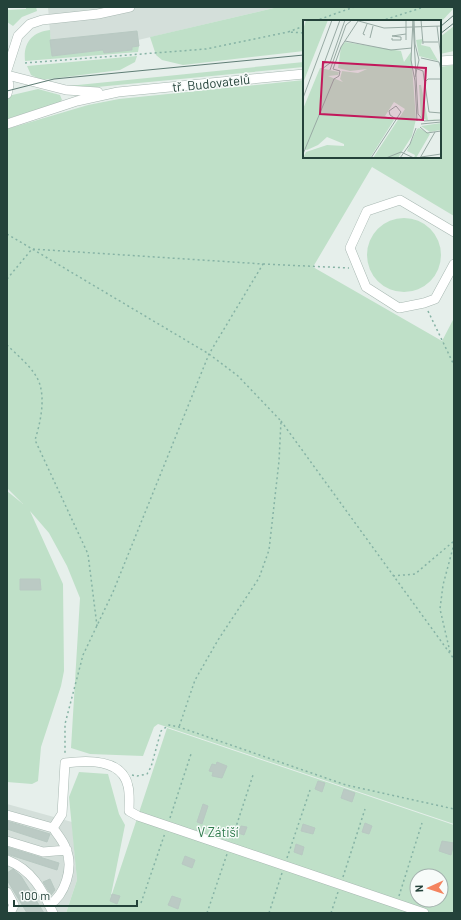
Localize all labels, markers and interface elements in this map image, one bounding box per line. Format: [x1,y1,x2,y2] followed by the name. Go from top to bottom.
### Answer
[303,20,441,158] inset map
[171,71,251,95] street label: tř. Budovatelů
[197,824,239,840] park label: V Zátiší
[409,868,449,908] north arrow
[14,882,137,908] scale bar
[412,885,425,893] text: N
[20,888,50,902] text: 100 m

